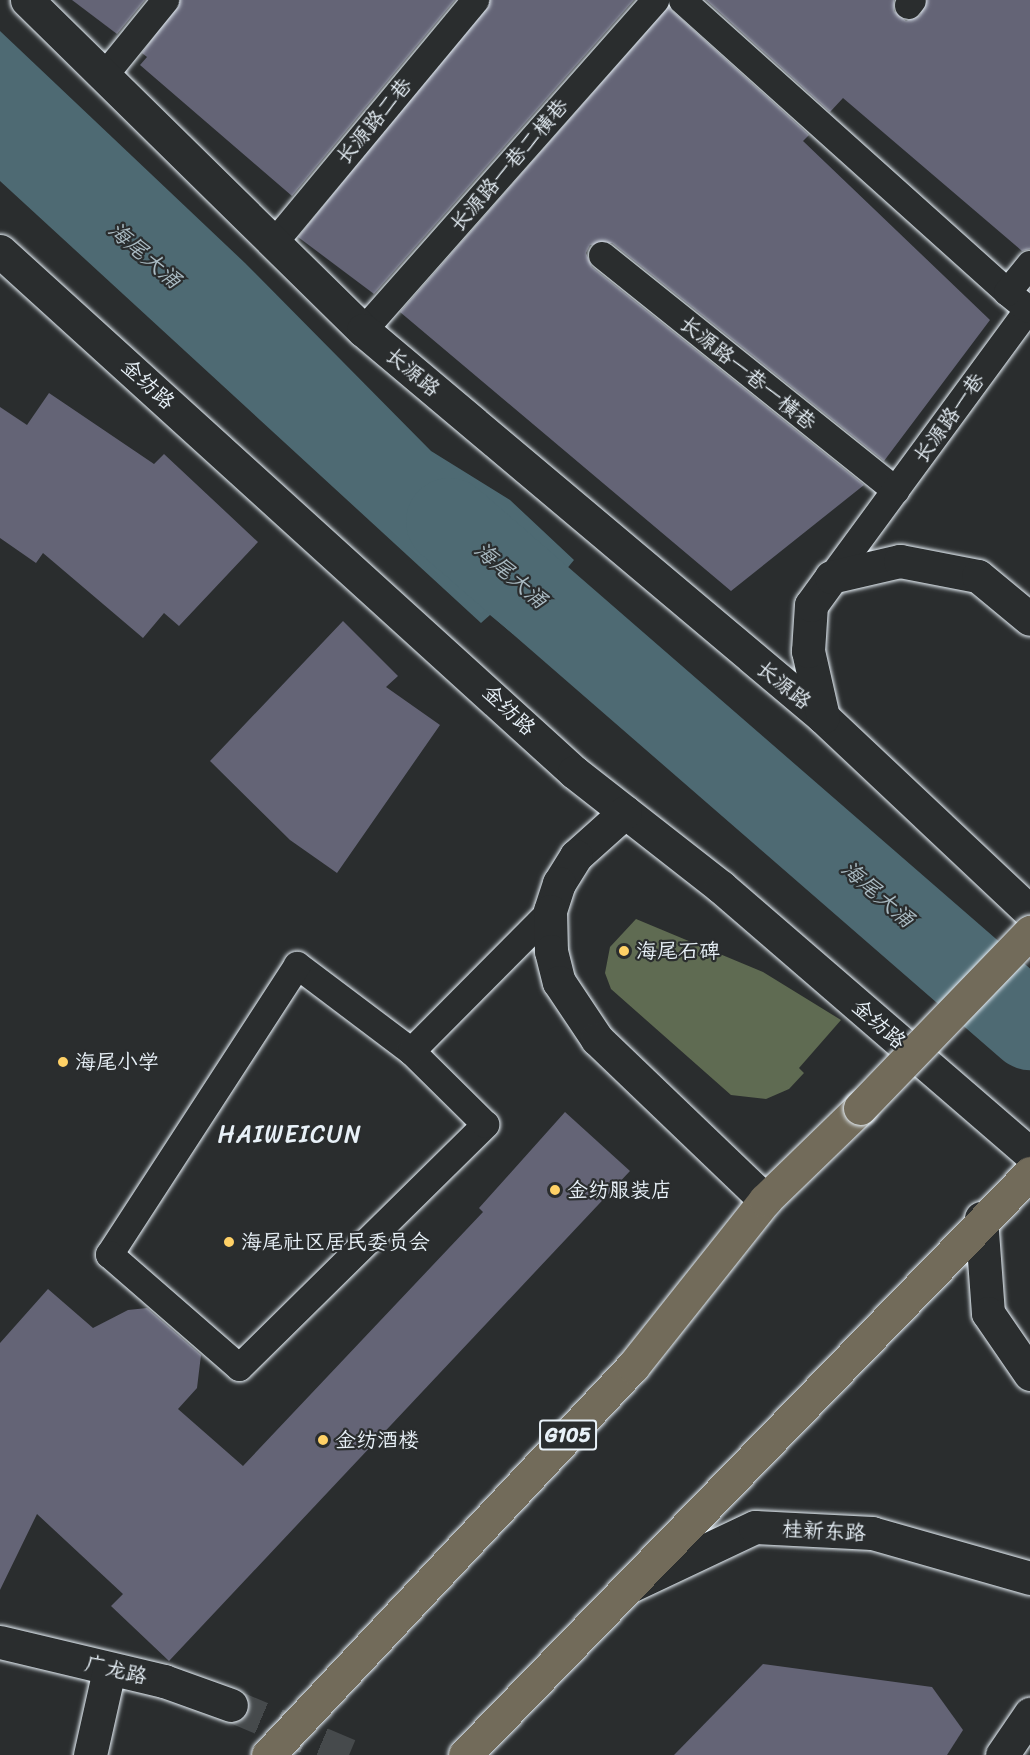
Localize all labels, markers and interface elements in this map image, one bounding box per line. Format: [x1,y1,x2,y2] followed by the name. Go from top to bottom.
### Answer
[331,73,417,169] street label: 长源路二巷
[444,93,574,237] street label: 长源路一巷二横巷
[103,216,187,294] water label: 海尾大涌
[675,310,821,436] street label: 长源路一巷一横巷
[381,342,445,402] street label: 长源路
[116,354,180,414] street label: 金纺路
[908,368,990,468] street label: 长源路一巷
[469,536,553,614] water label: 海尾大涌
[752,655,816,715] street label: 长源路
[477,679,541,741] street label: 金纺路
[836,855,920,933] water label: 海尾大涌
[636,938,720,964] place label: 海尾石碑
[617,944,631,958] marker: 海尾石碑
[847,994,911,1054] street label: 金纺路
[75,1049,159,1075] place label: 海尾小学
[56,1055,70,1069] marker: 海尾小学
[219,1121,361,1149] district label: HAIWEICUN
[567,1177,672,1203] place label: 金纺服装店
[548,1183,562,1197] marker: 金纺服装店
[241,1229,430,1255] place label: 海尾社区居民委员会
[222,1235,236,1249] marker: 海尾社区居民委员会
[538,1418,598,1452] road number: G105
[335,1427,419,1453] place label: 金纺酒楼
[316,1433,330,1447] marker: 金纺酒楼
[781,1516,867,1546] street label: 桂新东路
[82,1651,150,1689] street label: 广龙路

